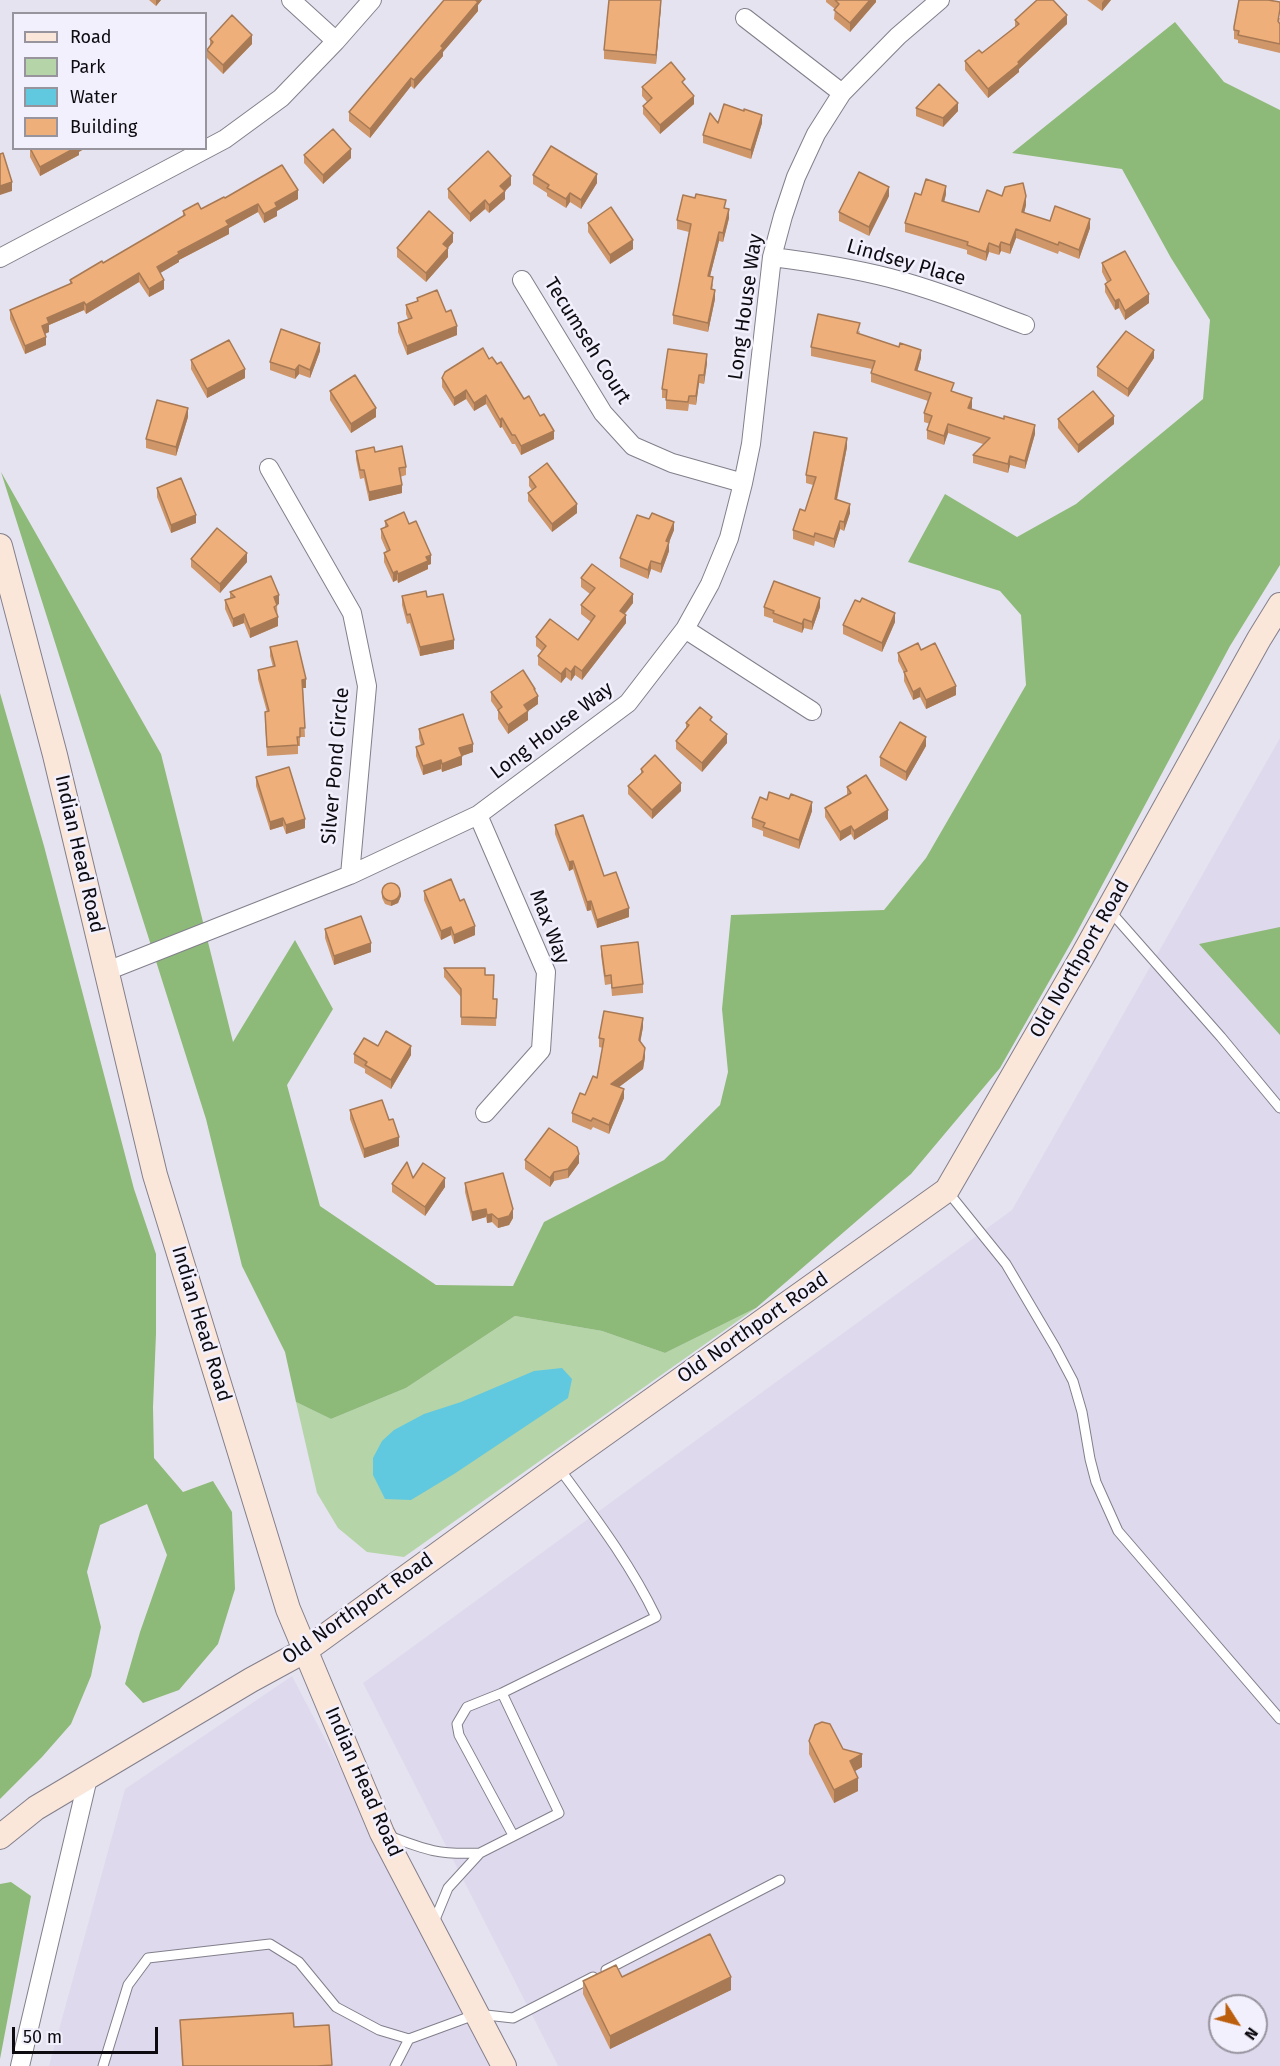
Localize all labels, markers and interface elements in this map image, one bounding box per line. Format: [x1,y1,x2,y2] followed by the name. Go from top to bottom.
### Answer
[12,12,207,150] legend
[70,26,112,48] text: Road
[70,56,105,78] text: Park
[70,86,117,108] text: Water
[70,116,137,138] text: Building
[724,232,768,382] street label: Long House Way
[844,235,968,291] street label: Lindsey Place
[539,273,635,409] street label: Tecumseh Court
[486,677,618,785] street label: Long House Way
[317,686,355,846] street label: Silver Pond Circle
[49,773,109,935] street label: Indian Head Road
[1025,876,1135,1042] street label: Old Northport Road
[524,886,574,968] street label: Max Way
[166,1243,236,1405] street label: Indian Head Road
[673,1267,833,1389] street label: Old Northport Road
[278,1548,438,1670] street label: Old Northport Road
[319,1703,407,1861] street label: Indian Head Road
[1208,1994,1268,2054] north arrow
[15,2015,160,2053] scale bar
[1241,2024,1262,2044] text: N
[23,2026,62,2048] text: 50 m

